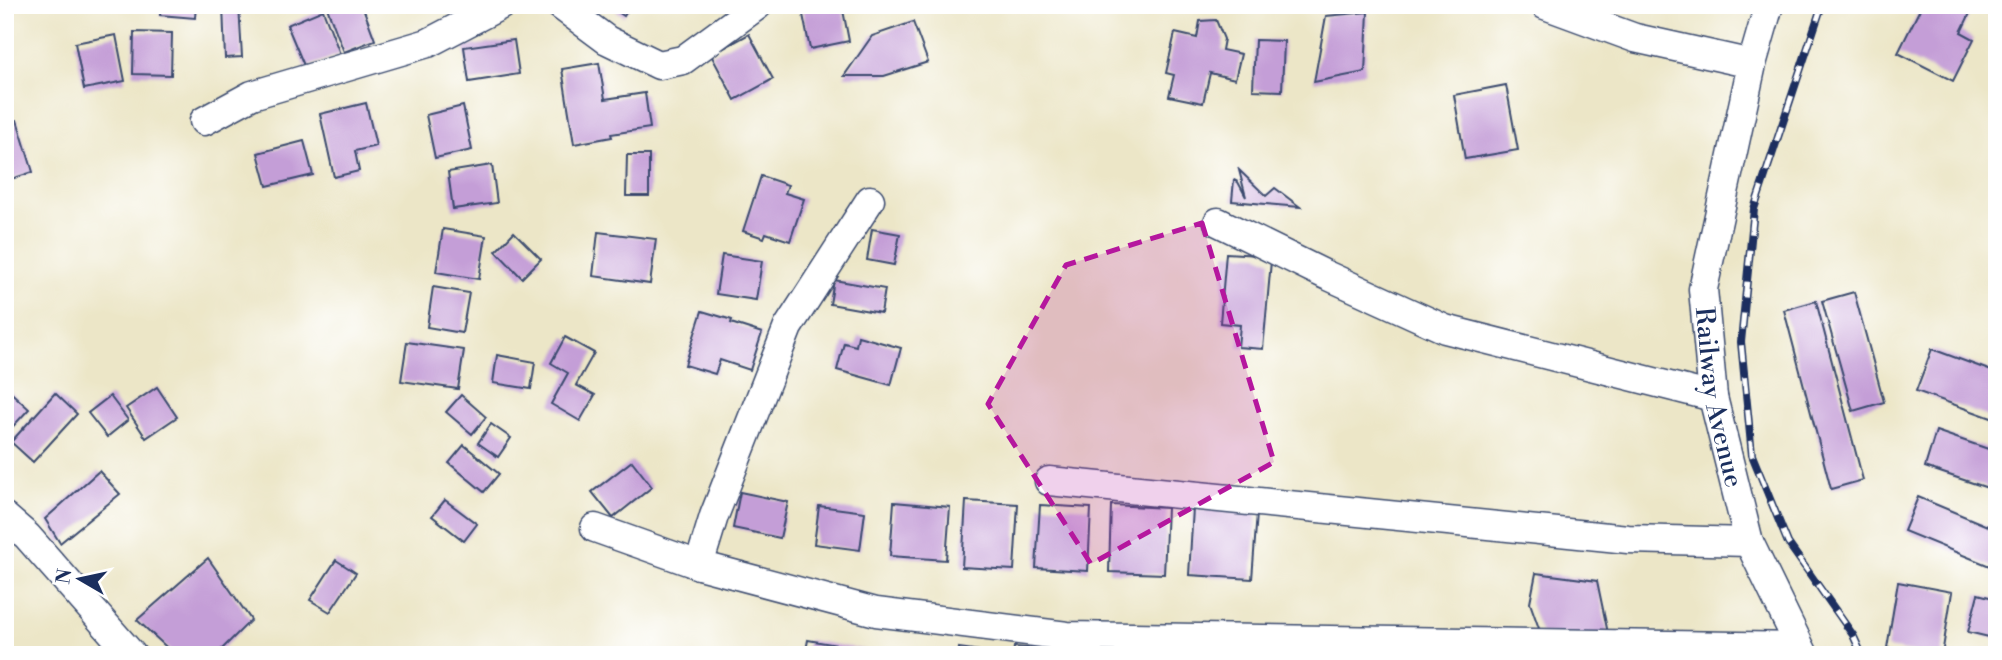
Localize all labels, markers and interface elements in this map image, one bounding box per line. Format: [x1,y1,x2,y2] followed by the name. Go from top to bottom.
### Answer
[1688,305,1750,491] street label: Railway Avenue
[46,544,116,614] north arrow
[51,567,77,586] text: N

